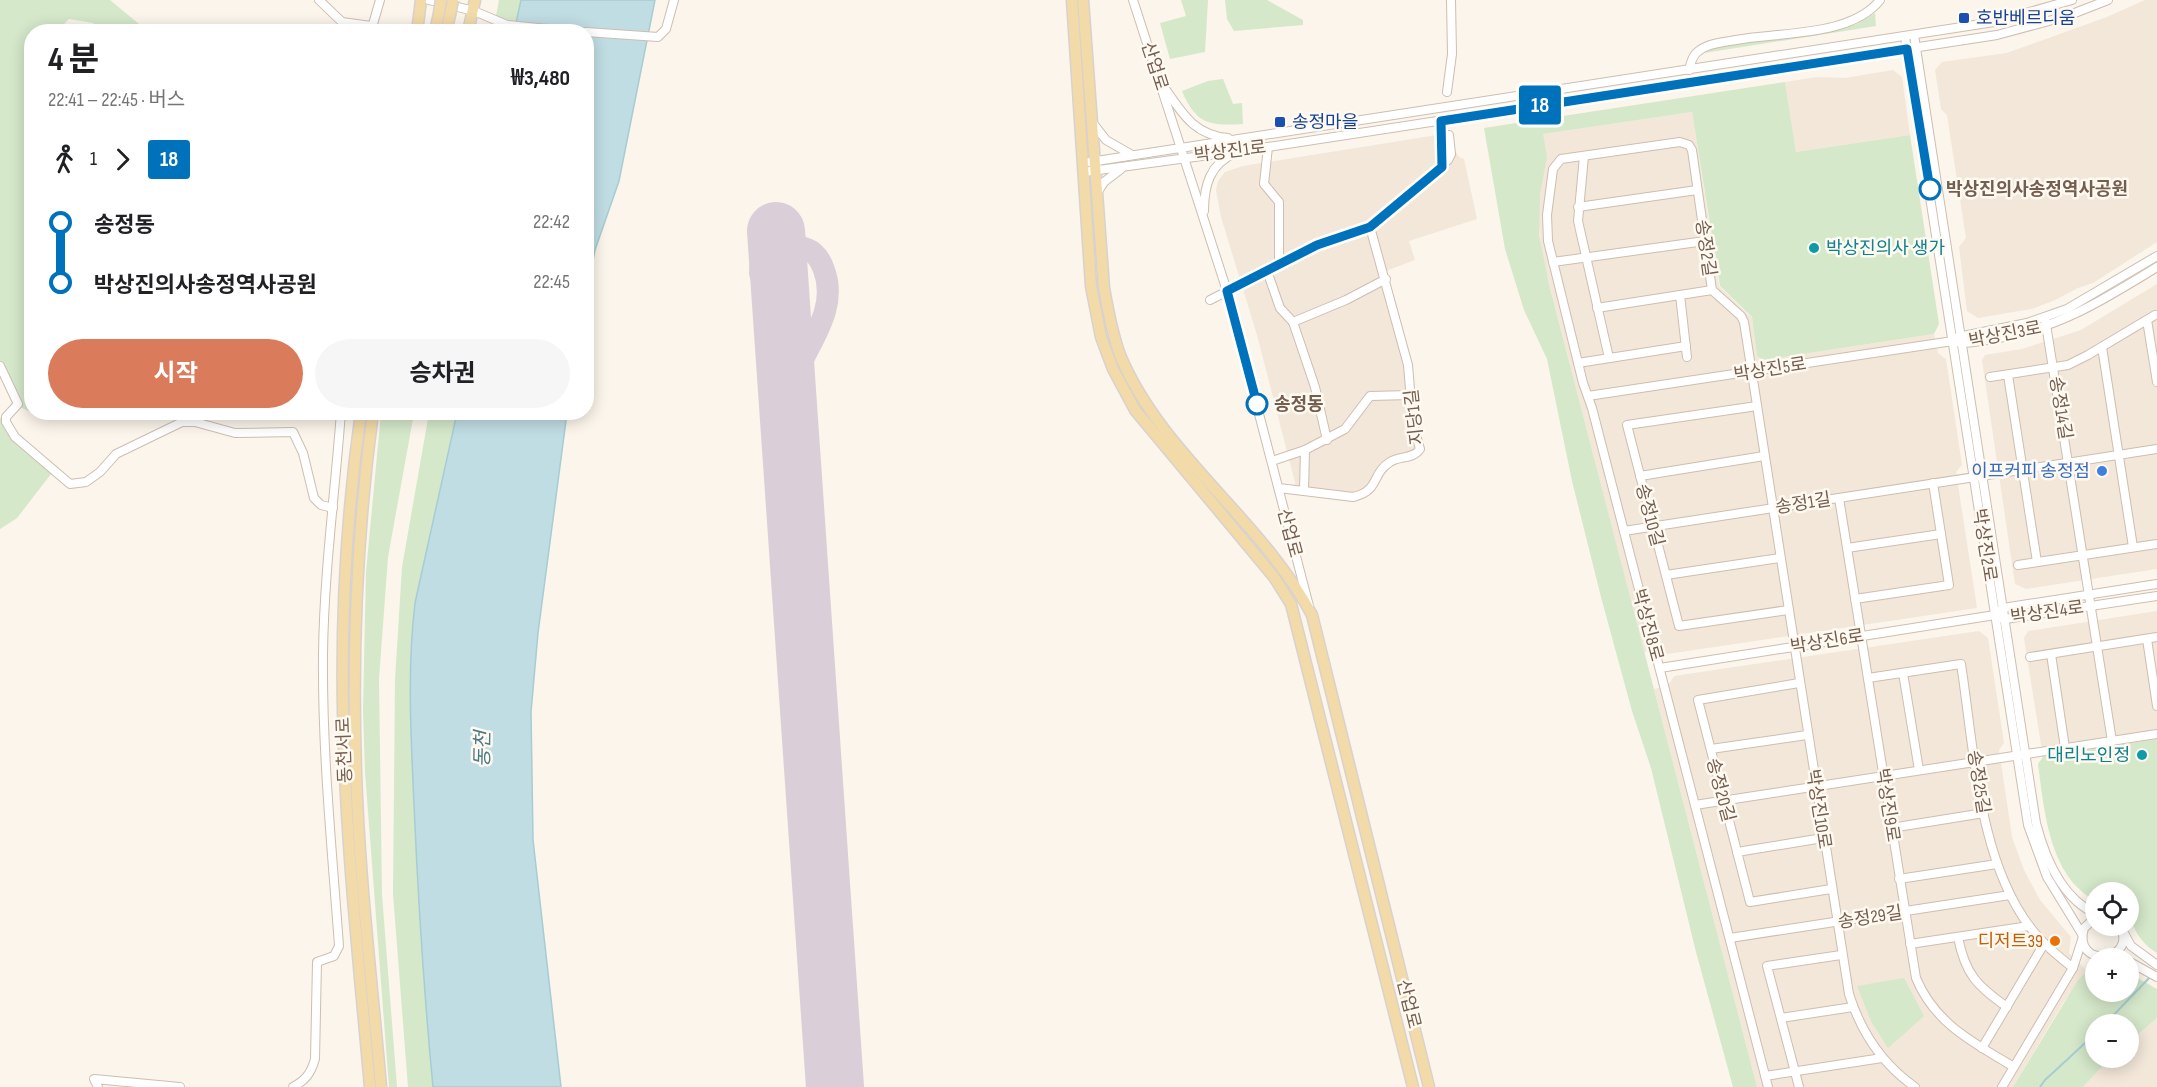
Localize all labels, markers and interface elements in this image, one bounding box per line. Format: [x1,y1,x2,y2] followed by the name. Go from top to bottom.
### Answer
[1976,8,2075,29] place label: 호반베르디움
[1957,11,1971,25] marker: 호반베르디움
[1137,39,1172,93] street label: 산업로
[48,40,99,80] text: 4 분
[511,65,570,92] text: ₩3,480
[1513,86,1567,124] line badge: 18
[48,88,185,112] text: 22:41 – 22:45 · 버스
[1531,93,1549,118] text: 18
[1292,112,1358,133] place label: 송정마을
[1273,115,1287,129] marker: 송정마을
[1193,137,1267,166] street label: 박상진1로
[48,143,81,176] icon: walk
[106,143,139,176] icon: forward
[90,147,97,171] text: 1
[160,147,178,172] text: 18
[1919,178,1941,200] marker: 박상진의사송정역사공원
[1946,179,2128,200] place label: 박상진의사송정역사공원
[533,210,570,234] text: 22:42
[94,212,155,239] text: 송정동
[1691,218,1720,278] street label: 송정2길
[1826,238,1945,259] place label: 박상진의사 생가
[1807,241,1821,255] marker: 박상진의사 생가
[533,270,570,294] text: 22:45
[94,272,317,299] text: 박상진의사송정역사공원
[1967,317,2043,352] street label: 박상진3로
[48,339,303,408] button: 시작
[315,339,570,408] button: 승차권
[1732,353,1808,386] street label: 박상진5로
[2045,375,2076,441] street label: 송정14길
[1401,388,1428,446] street label: 지당1길
[1246,393,1268,415] marker: 송정동
[1274,394,1324,415] place label: 송정동
[1971,461,2090,482] place label: 이프커피 송정점
[2095,464,2109,478] marker: 이프커피 송정점
[1631,481,1668,549] street label: 송정10길
[1774,489,1832,518] street label: 송정1길
[1273,506,1306,560] street label: 산업로
[1968,507,2001,583] street label: 박상진2로
[1628,587,1667,664] street label: 박상진8로
[2009,597,2085,628] street label: 박상진4로
[1789,625,1865,658] street label: 박상진6로
[333,717,356,783] street label: 동천서로
[471,728,495,768] water label: 동천
[2047,745,2130,766] place label: 대리노인정
[2135,748,2149,762] marker: 대리노인정
[1963,749,1994,815] street label: 송정25길
[1702,756,1739,824] street label: 송정20길
[1871,767,1904,843] street label: 박상진9로
[1802,768,1835,851] street label: 박상진10로
[2085,882,2139,1068] map controls
[2085,882,2139,936] button: locate
[1836,902,1904,933] street label: 송정29길
[1978,931,2043,952] place label: 디저트39
[2048,934,2062,948] marker: 디저트39
[2085,948,2139,1002] button: +
[1392,977,1425,1031] street label: 산업로
[2085,1014,2139,1068] button: −

